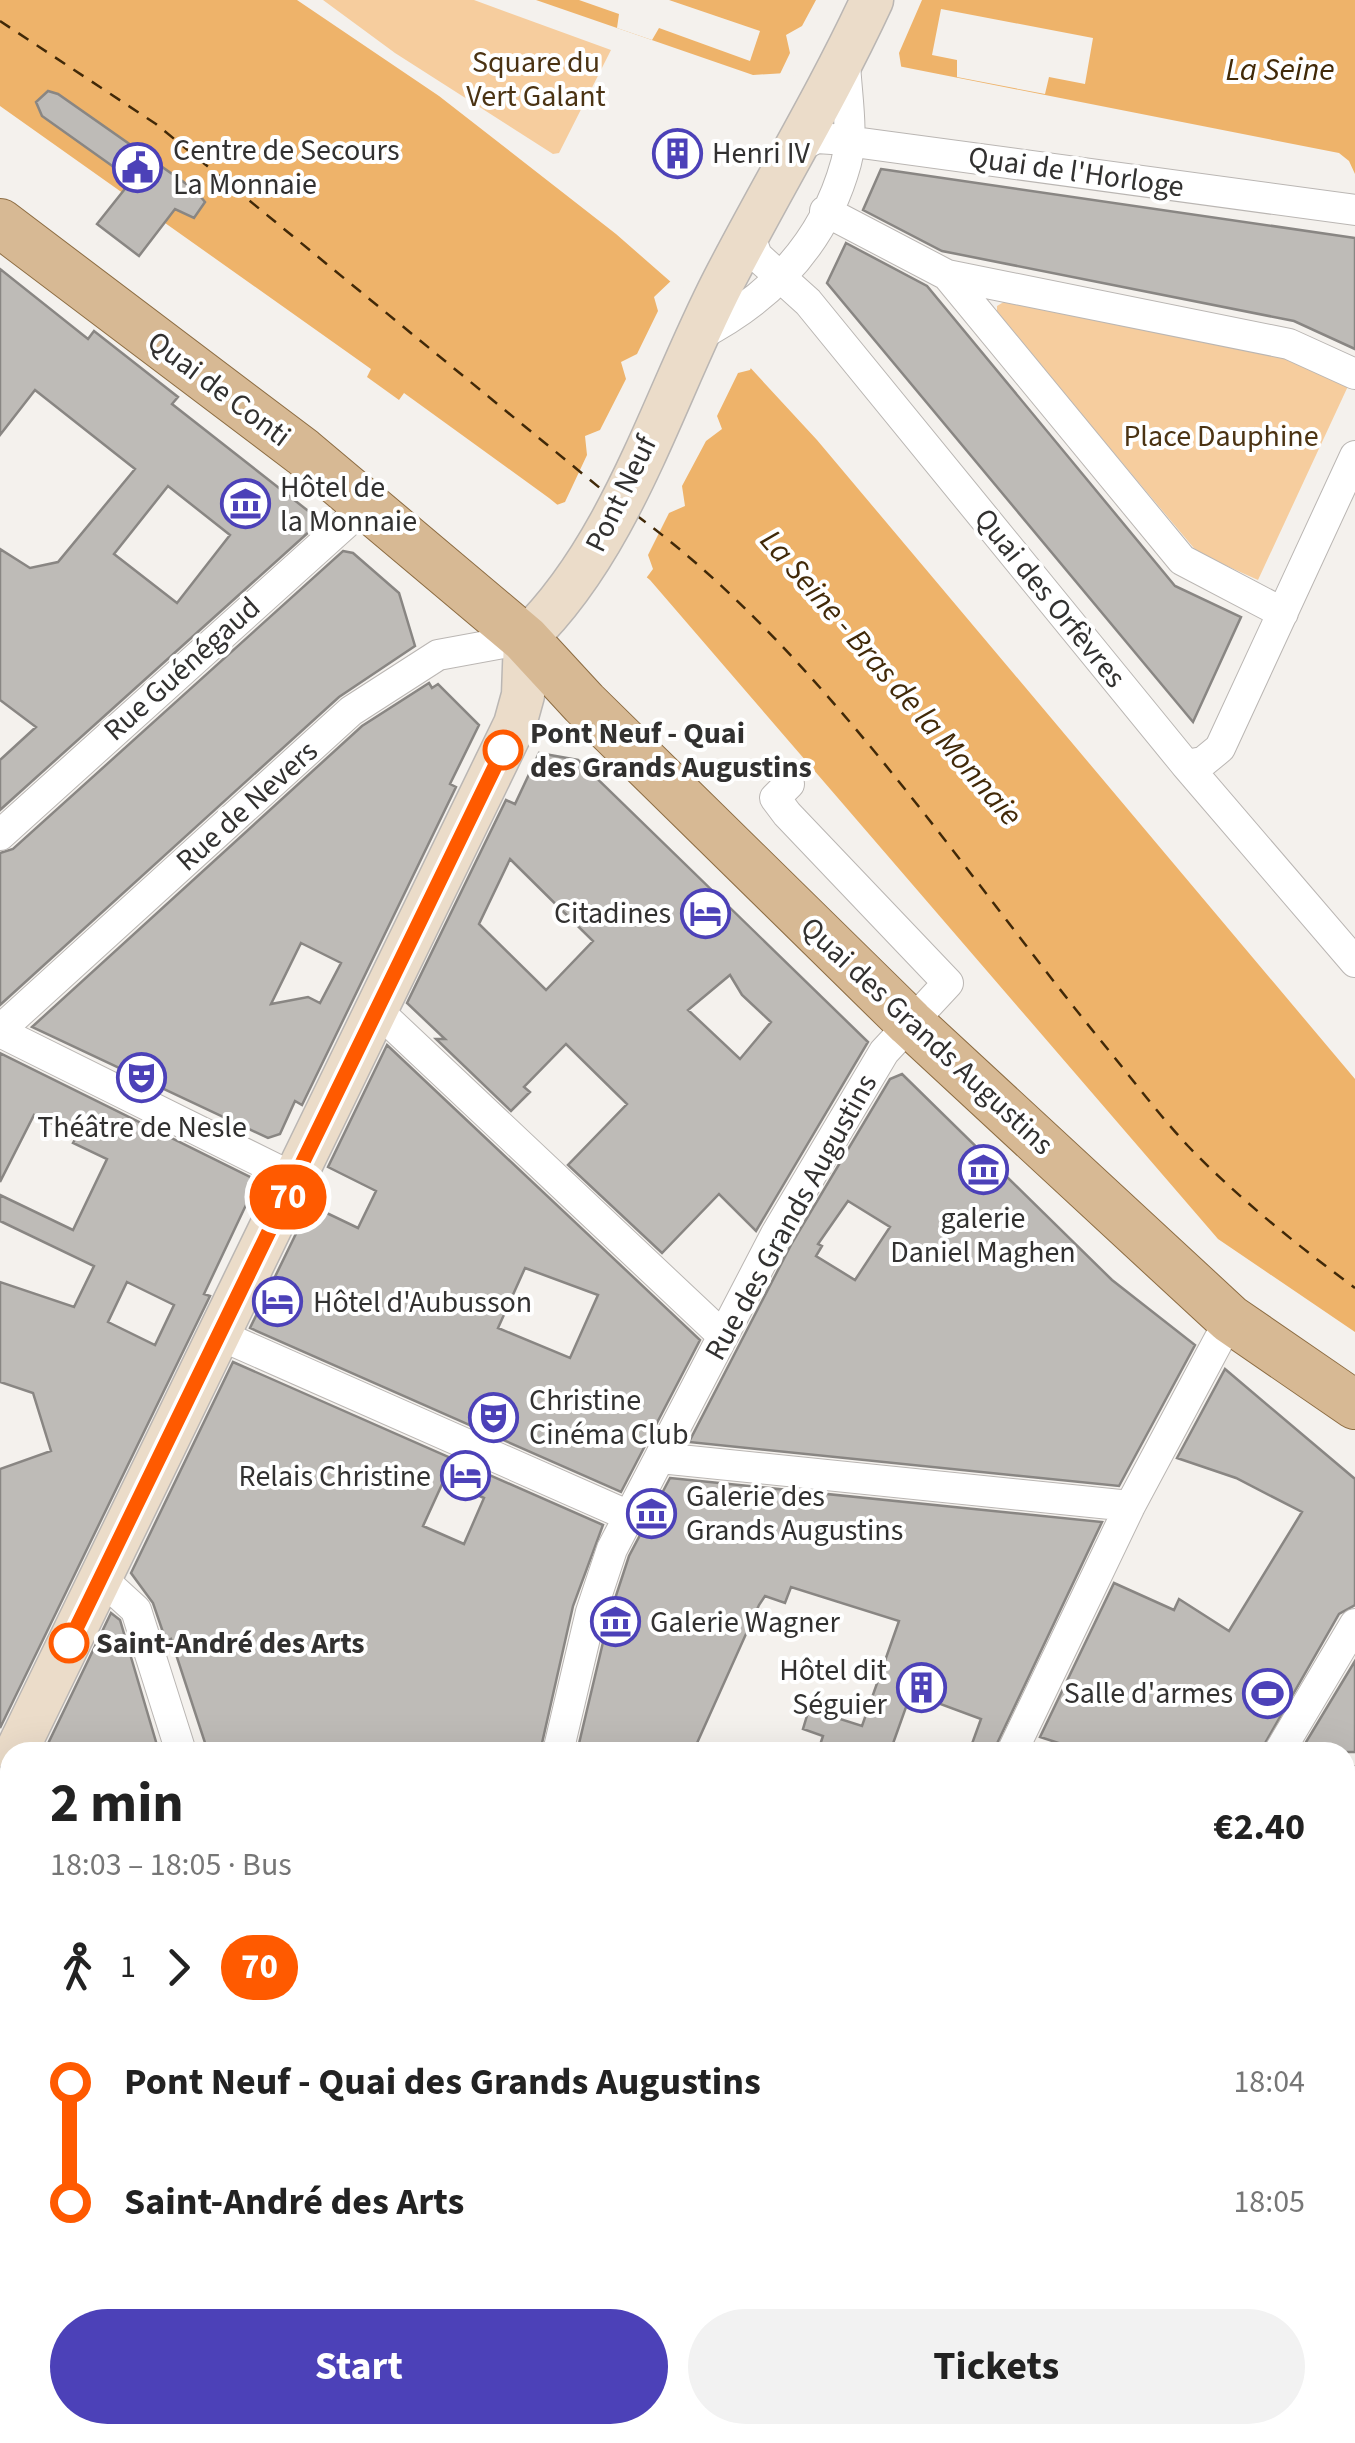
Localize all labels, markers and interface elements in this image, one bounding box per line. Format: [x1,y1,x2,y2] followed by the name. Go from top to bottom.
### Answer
[466,41,606,118] park label: Square du Vert Galant
[1225,47,1335,93] water label: La Seine
[651,127,703,179] building icon: Henri IV
[173,129,399,206] place label: Centre de Secours La Monnaie
[712,132,811,175] place label: Henri IV
[966,136,1186,208] street label: Quai de l'Horloge
[112,141,164,193] public building icon: Centre de Secours La Monnaie
[138,321,300,457] street label: Quai de Conti
[1123,415,1319,458] park label: Place Dauphine
[574,428,668,559] street label: Pont Neuf
[280,466,417,543] place label: Hôtel de la Monnaie
[219,478,271,530] museum icon: Hôtel de la Monnaie
[964,499,1136,697] street label: Quai des Orfèvres
[749,520,1033,836] water label: La Seine - Bras de la Monnaie
[94,587,270,751] street label: Rue Guénégaud
[530,712,812,789] place label: Pont Neuf - Quai des Grands Augustins
[167,731,327,881] street label: Rue de Nevers
[484,731,522,769] marker: Pont Neuf - Quai des Grands Augustins
[680,887,732,939] hotel icon: Citadines
[554,892,671,935] place label: Citadines
[791,907,1063,1165] street label: Quai des Grands Augustins
[116,1052,168,1104] theatre icon: Théâtre de Nesle
[694,1066,888,1368] street label: Rue des Grands Augustins
[37,1106,247,1149] place label: Théâtre de Nesle
[957,1143,1009,1195] museum icon: galerie Daniel Maghen
[243,1164,333,1230] line badge: 70
[270,1172,306,1222] text: 70
[890,1197,1076,1274] place label: galerie Daniel Maghen
[252,1276,304,1328] hotel icon: Hôtel d'Aubusson
[313,1281,532,1324] place label: Hôtel d'Aubusson
[529,1379,688,1456] place label: Christine Cinéma Club
[468,1391,520,1443] theatre icon: Christine Cinéma Club
[440,1450,492,1502] hotel icon: Relais Christine
[239,1455,431,1498] place label: Relais Christine
[686,1475,903,1552] place label: Galerie des Grands Augustins
[625,1487,677,1539] museum icon: Galerie des Grands Augustins
[589,1596,641,1648] museum icon: Galerie Wagner
[650,1601,840,1644] place label: Galerie Wagner
[96,1622,365,1665] place label: Saint-André des Arts
[50,1624,88,1662] marker: Saint-André des Arts
[779,1649,888,1726] place label: Hôtel dit Séguier
[896,1661,948,1713] building icon: Hôtel dit Séguier
[1242,1667,1294,1719] sports icon: Salle d'armes
[1064,1672,1233,1715] place label: Salle d'armes
[50,1765,184,1843] text: 2 min
[1213,1800,1305,1854] text: €2.40
[50,1842,292,1888] text: 18:03 – 18:05 · Bus
[50,1940,105,1995] icon: walk
[151,1940,206,1995] icon: forward
[241,1942,278,1992] text: 70
[120,1944,136,1990] text: 1
[124,2055,761,2109] text: Pont Neuf - Quai des Grands Augustins
[1233,2059,1305,2105] text: 18:04
[124,2175,464,2229] text: Saint-André des Arts
[1233,2179,1305,2225] text: 18:05
[50,2309,668,2424] button: Start
[688,2309,1305,2424] button: Tickets

